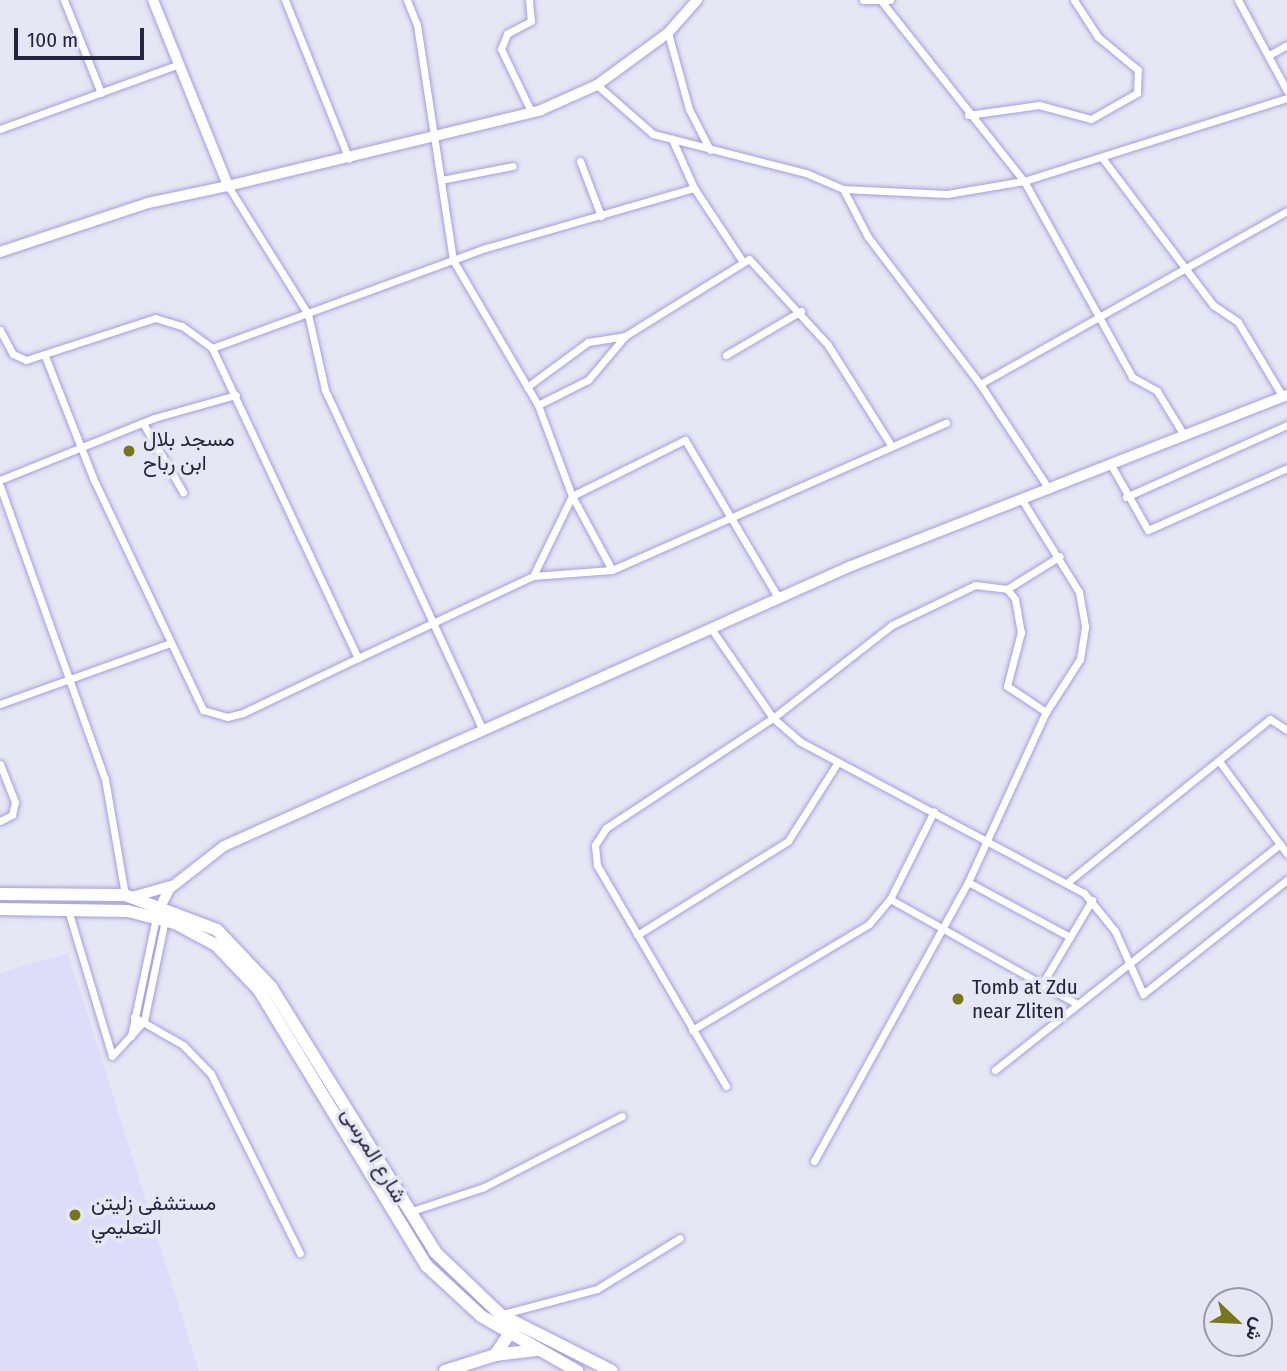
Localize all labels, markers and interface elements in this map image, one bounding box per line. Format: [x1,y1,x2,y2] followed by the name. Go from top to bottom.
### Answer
[18,14,147,58] scale bar
[27,27,78,53] text: 100 m
[143,426,235,476] place label: مسجد بلال ابن رباح
[121,443,137,459] marker: مسجد بلال ابن رباح
[972,974,1078,1024] place label: Tomb at Zdu near Zliten
[950,991,966,1007] marker: Tomb at Zdu near Zliten
[336,1103,412,1207] street label: شارع المرسى
[91,1190,216,1240] place label: مستشفى زليتن التعليمي
[65,1205,85,1225] marker: مستشفى زليتن التعليمي
[1203,1287,1273,1357] north arrow
[1241,1315,1271,1345] text: ش

